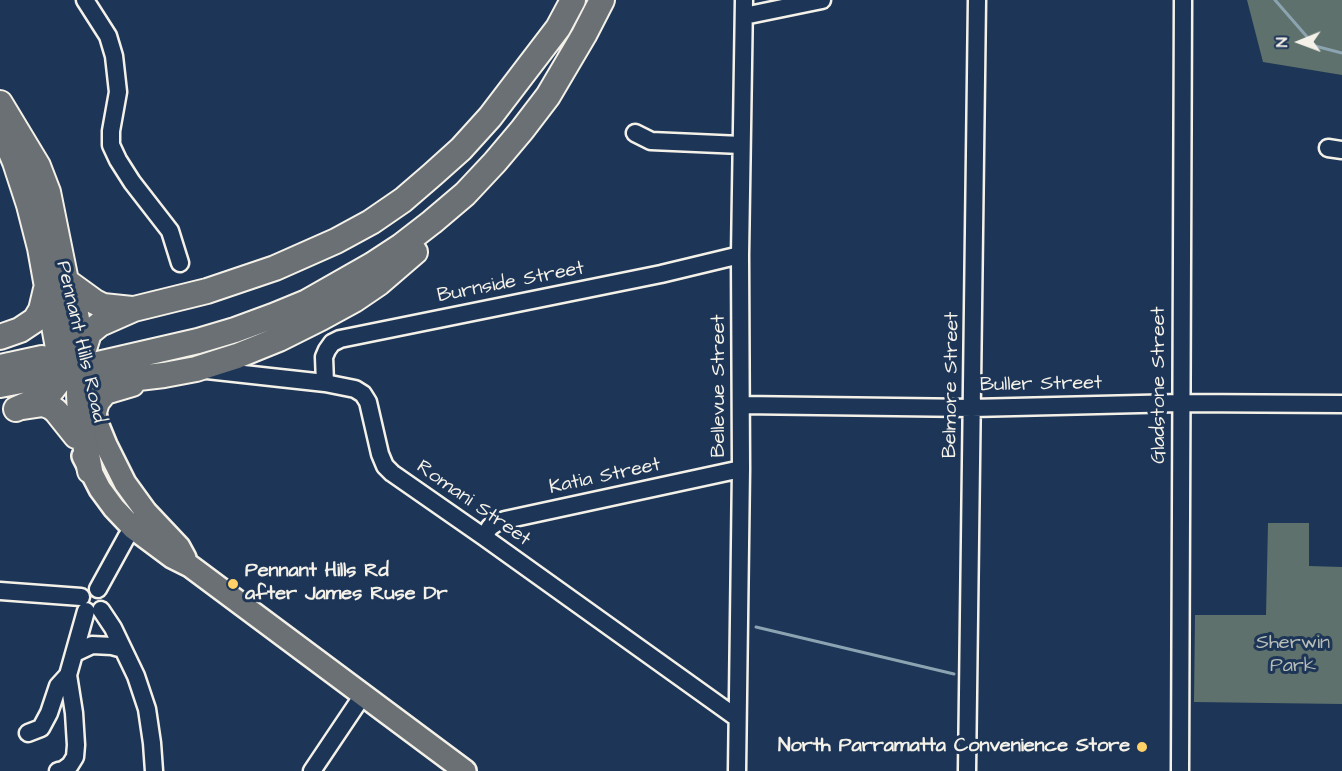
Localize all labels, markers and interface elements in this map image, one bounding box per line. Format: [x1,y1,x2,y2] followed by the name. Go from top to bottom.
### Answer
[1270,12,1330,72] north arrow
[1271,37,1293,48] text: N
[435,257,587,309] street label: Burnside Street
[50,259,110,425] street label: Pennant Hills Road
[1148,306,1172,464] street label: Gladstone Street
[939,312,965,458] street label: Belmore Street
[708,314,732,458] street label: Bellevue Street
[980,372,1102,398] street label: Buller Street
[547,453,663,501] street label: Katia Street
[411,456,535,552] street label: Romani Street
[245,560,447,607] place label: Pennant Hills Rd after James Ruse Dr
[226,577,240,591] marker: Pennant Hills Rd after James Ruse Dr
[1256,632,1330,679] park label: Sherwin Park
[778,735,1130,759] place label: North Parramatta Convenience Store
[1135,740,1149,754] marker: North Parramatta Convenience Store

